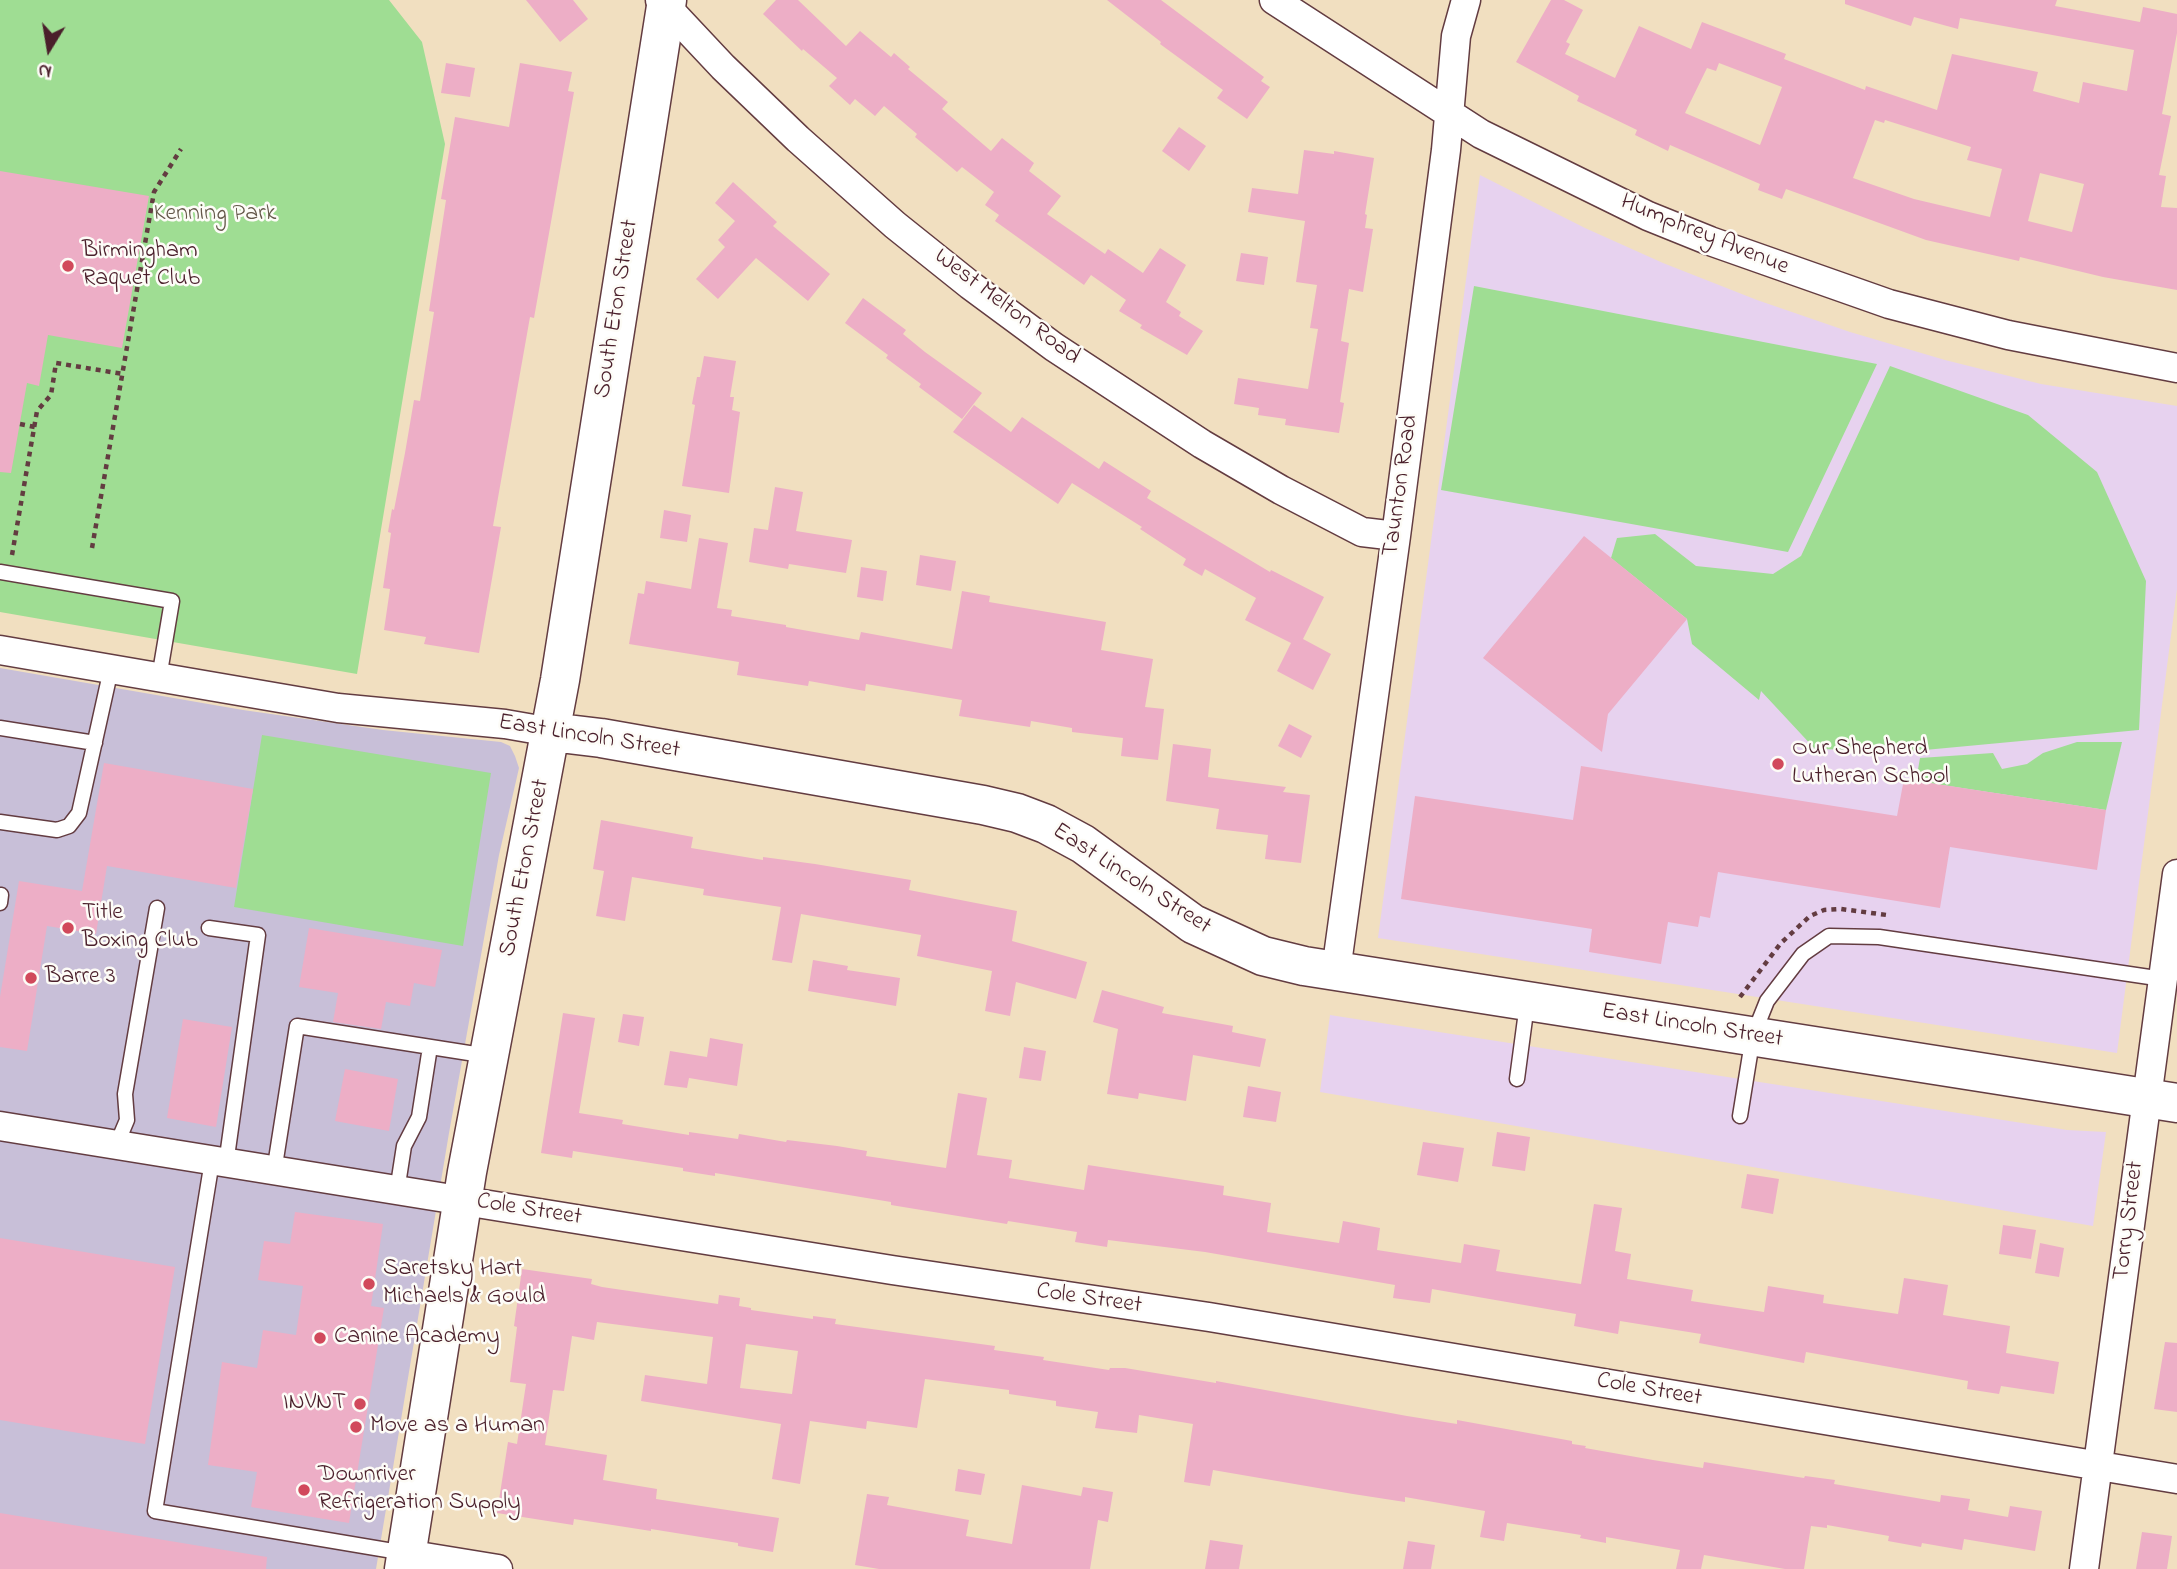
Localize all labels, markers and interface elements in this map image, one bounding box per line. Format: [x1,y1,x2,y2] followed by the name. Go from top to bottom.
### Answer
[14,14,84,84] north arrow
[36,56,54,85] text: N
[1616,189,1792,283] street label: Humphrey Avenue
[154,201,276,229] park label: Kenning Park
[590,218,646,400] street label: South Eton Street
[82,238,200,294] place label: Birmingham Raquet Club
[927,244,1085,372] street label: West Melton Road
[60,258,76,274] marker: Birmingham Raquet Club
[1378,413,1426,559] street label: Taunton Road
[496,709,682,767] street label: East Lincoln Street
[1792,736,1949,792] place label: Our Shepherd Lutheran School
[1770,756,1786,772] marker: Our Shepherd Lutheran School
[495,777,557,959] street label: South Eton Street
[1046,818,1216,942] street label: East Lincoln Street
[82,900,198,956] place label: Title Boxing Club
[60,920,76,936] marker: Title Boxing Club
[45,964,116,992] place label: Barre 3
[23,970,39,986] marker: Barre 3
[1599,998,1785,1056] street label: East Lincoln Street
[2108,1160,2152,1282] street label: Torry Street
[474,1188,584,1234] street label: Cole Street
[383,1256,546,1312] place label: Saretsky Hart Michaels & Gould
[361,1276,377,1292] marker: Saretsky Hart Michaels & Gould
[1034,1278,1144,1322] street label: Cole Street
[334,1324,499,1352] place label: Canine Academy
[312,1330,328,1346] marker: Canine Academy
[1594,1368,1704,1414] street label: Cole Street
[283,1390,346,1418] place label: INVNT
[352,1396,368,1412] marker: INVNT
[370,1413,545,1441] place label: Move as a Human
[348,1419,364,1435] marker: Move as a Human
[318,1462,521,1518] place label: Downriver Refrigeration Supply
[296,1482,312,1498] marker: Downriver Refrigeration Supply

